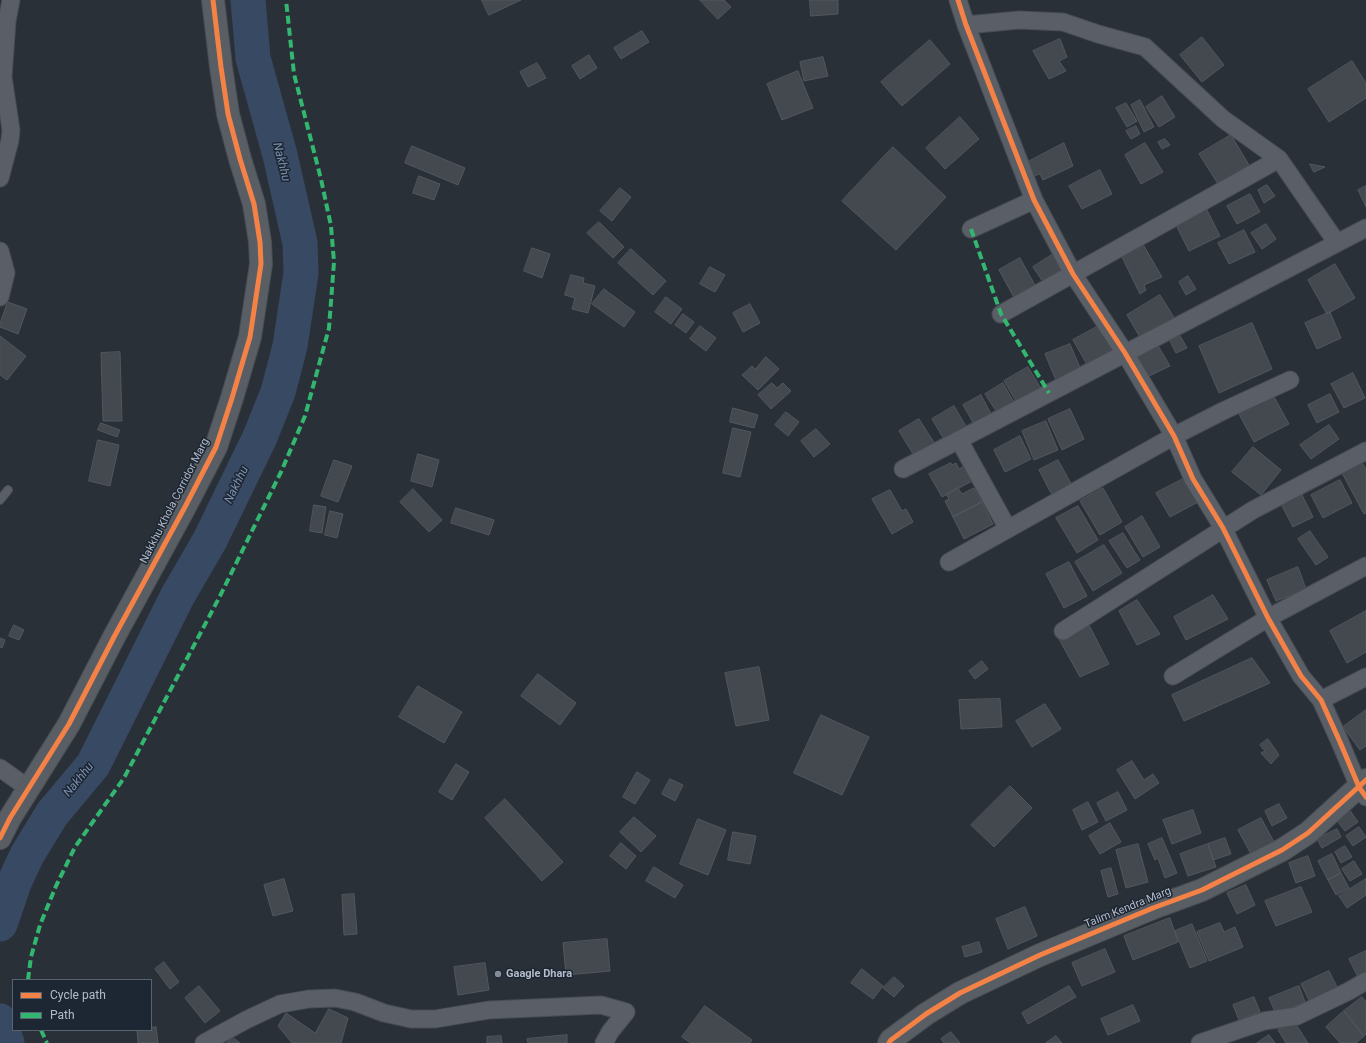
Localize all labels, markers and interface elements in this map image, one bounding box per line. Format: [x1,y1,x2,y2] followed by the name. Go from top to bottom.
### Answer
[269,141,293,183] water label: Nakhhu
[138,436,212,566] street label: Nakkhu Khola Corridor Marg
[222,464,252,506] water label: Nakhhu
[61,760,97,800] water label: Nakhhu
[1083,885,1173,931] street label: Talim Kendra Marg
[506,967,572,981] place label: Gaagle Dhara
[493,969,503,979] marker: Gaagle Dhara
[12,979,152,1031] legend
[50,988,106,1002] text: Cycle path
[50,1008,75,1022] text: Path

